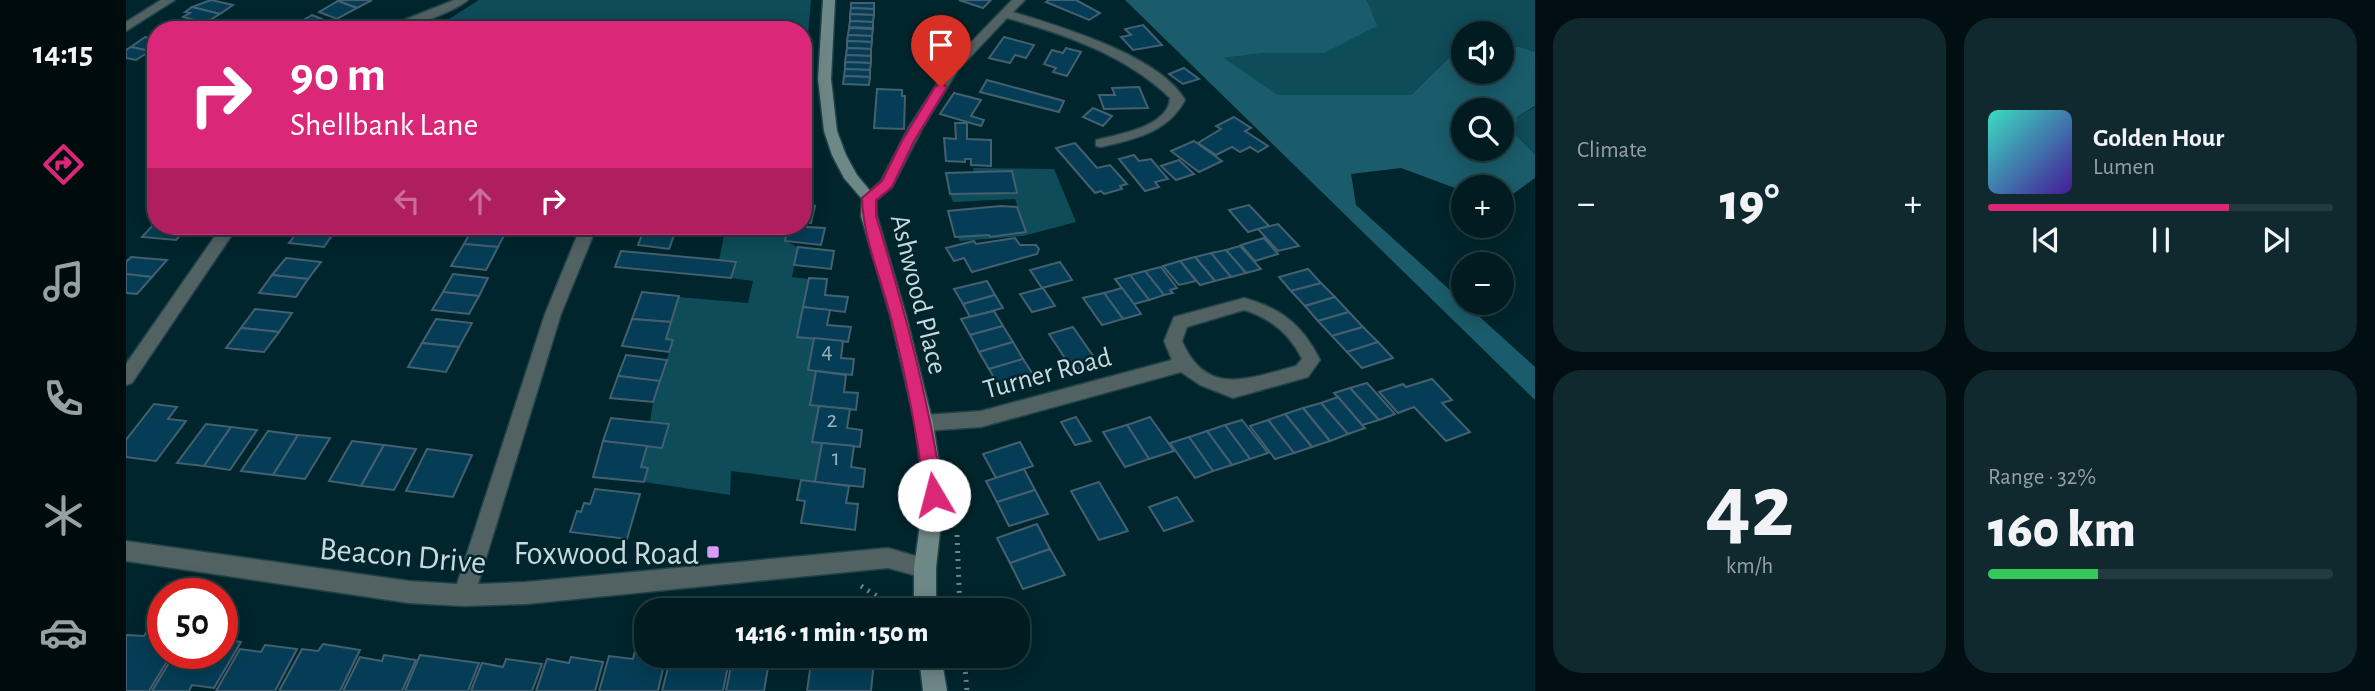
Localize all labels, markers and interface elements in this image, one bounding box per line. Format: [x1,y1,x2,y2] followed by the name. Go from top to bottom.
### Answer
[911,15,971,87] pin
[1451,21,1514,315] map controls
[1451,21,1514,84] button: sound
[922,26,960,64] icon: arrive
[33,37,93,69] text: 14:15
[175,49,266,140] icon: right
[290,51,386,100] text: 90 m
[1451,98,1514,161] button: search
[290,109,478,141] text: Shellbank Lane
[2093,125,2224,151] text: Golden Hour
[1577,139,1647,162] text: Climate
[39,140,88,189] icon: directions
[2093,156,2155,179] text: Lumen
[1451,175,1514,238] button: +
[1720,177,1779,229] text: 19°
[388,182,426,220] icon: left
[461,182,499,220] icon: ahead
[534,182,572,220] icon: right
[1577,185,1595,223] text: −
[1904,185,1922,223] text: +
[885,212,951,377] street label: Ashwood Place
[2027,221,2065,259] icon: previous
[2142,221,2180,259] icon: pause
[2257,221,2295,259] icon: next
[1451,252,1514,315] button: −
[39,257,88,306] icon: music
[821,339,833,363] house number: 4
[980,343,1115,404] street label: Turner Road
[39,374,88,423] icon: phone
[827,408,838,432] house number: 2
[832,446,840,470] house number: 1
[897,458,971,532] position arrow
[1705,462,1794,553] text: 42
[1988,466,2096,489] text: Range · 32%
[39,491,88,540] icon: climate
[1988,504,2136,556] text: 160 km
[318,533,488,580] street label: Beacon Drive
[513,538,699,571] place label: Foxwood Road
[705,544,721,560] marker: Foxwood Road
[1726,555,1773,578] text: km/h
[147,578,238,669] speed limit sign: 50
[39,608,88,657] icon: car
[736,620,928,646] text: 14:16 · 1 min · 150 m

